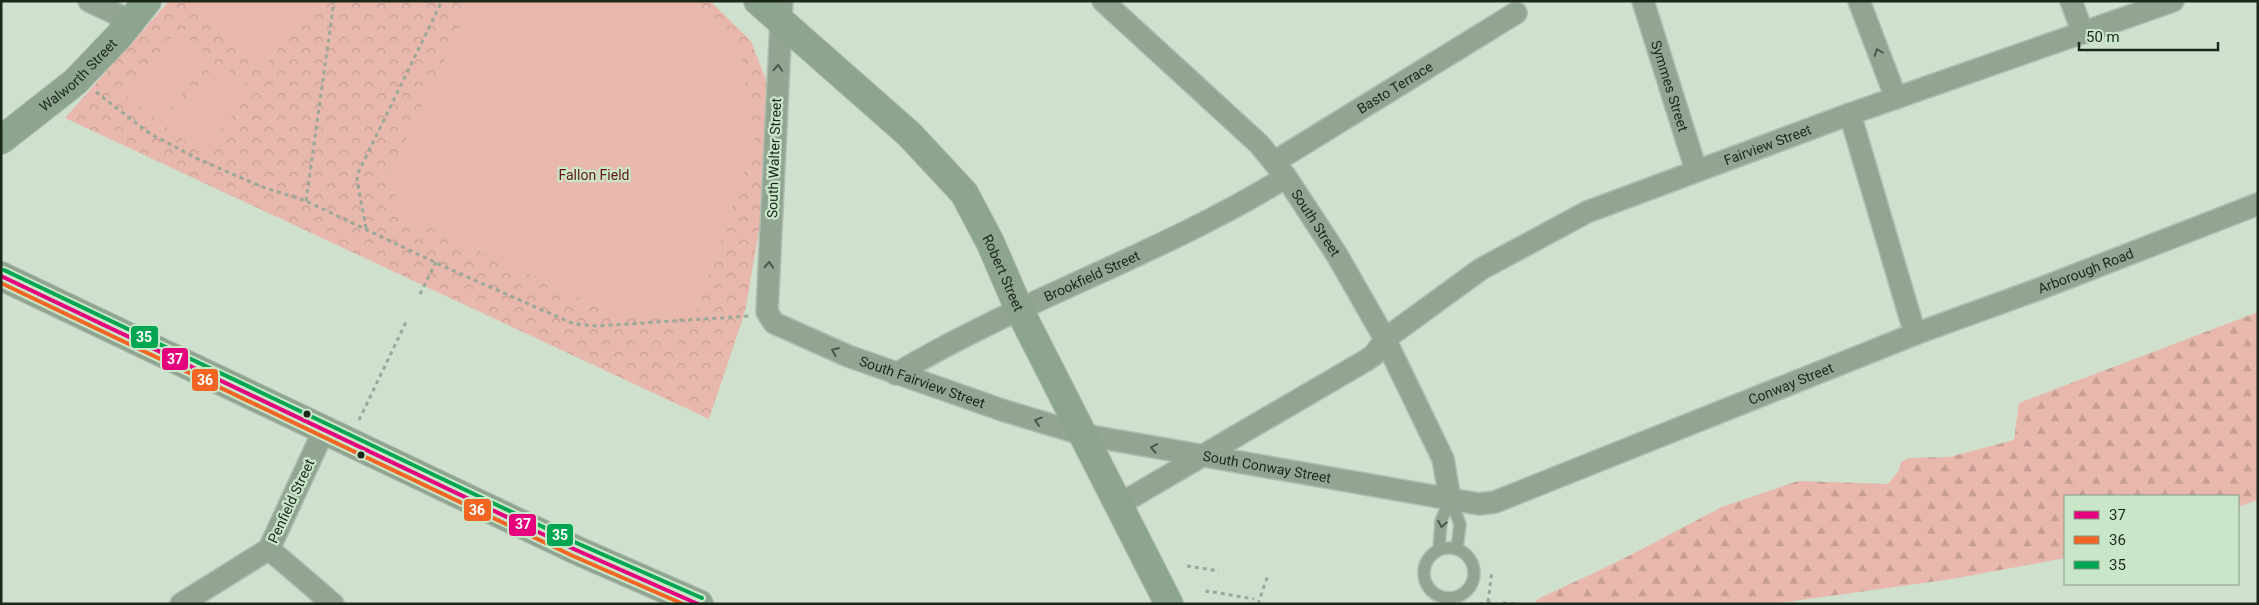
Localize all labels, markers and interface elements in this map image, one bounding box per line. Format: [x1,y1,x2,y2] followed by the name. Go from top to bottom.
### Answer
[2079,20,2218,52] scale bar
[2086,28,2120,46] text: 50 m
[36,35,120,115] street label: Walworth Street
[1648,38,1692,134] street label: Symmes Street
[1874,48,1885,57] one-way arrow
[1354,58,1436,117] street label: Basto Terrace
[773,64,784,72] one-way arrow
[764,97,784,218] street label: South Walter Street
[1722,121,1814,168] street label: Fairview Street
[559,167,629,183] park label: Fallon Field
[1288,186,1344,260] street label: South Street
[979,232,1027,314] street label: Robert Street
[2036,245,2136,297] street label: Arborough Road
[1041,247,1142,305] street label: Brookfield Street
[764,261,775,269] one-way arrow
[130,325,159,349] line badge: 35
[136,329,152,345] text: 35
[831,346,840,357] one-way arrow
[161,347,189,371] line badge: 37
[167,351,183,367] text: 37
[857,353,987,412] street label: South Fairview Street
[1746,359,1836,408] street label: Conway Street
[191,368,219,392] line badge: 36
[197,372,213,388] text: 36
[302,409,312,419] unlabelled marker
[1034,416,1043,426] one-way arrow
[1150,443,1158,454] one-way arrow
[1202,448,1333,486] street label: South Conway Street
[356,450,366,460] unlabelled marker
[265,456,318,546] street label: Penfield Street
[2064,495,2239,585] legend
[463,498,492,522] line badge: 36
[469,502,485,518] text: 36
[2109,506,2126,524] text: 37
[508,513,537,537] line badge: 37
[515,516,531,532] text: 37
[1437,519,1448,528] one-way arrow
[546,523,574,547] line badge: 35
[552,527,568,543] text: 35
[2109,531,2126,549] text: 36
[2109,556,2126,574] text: 35

